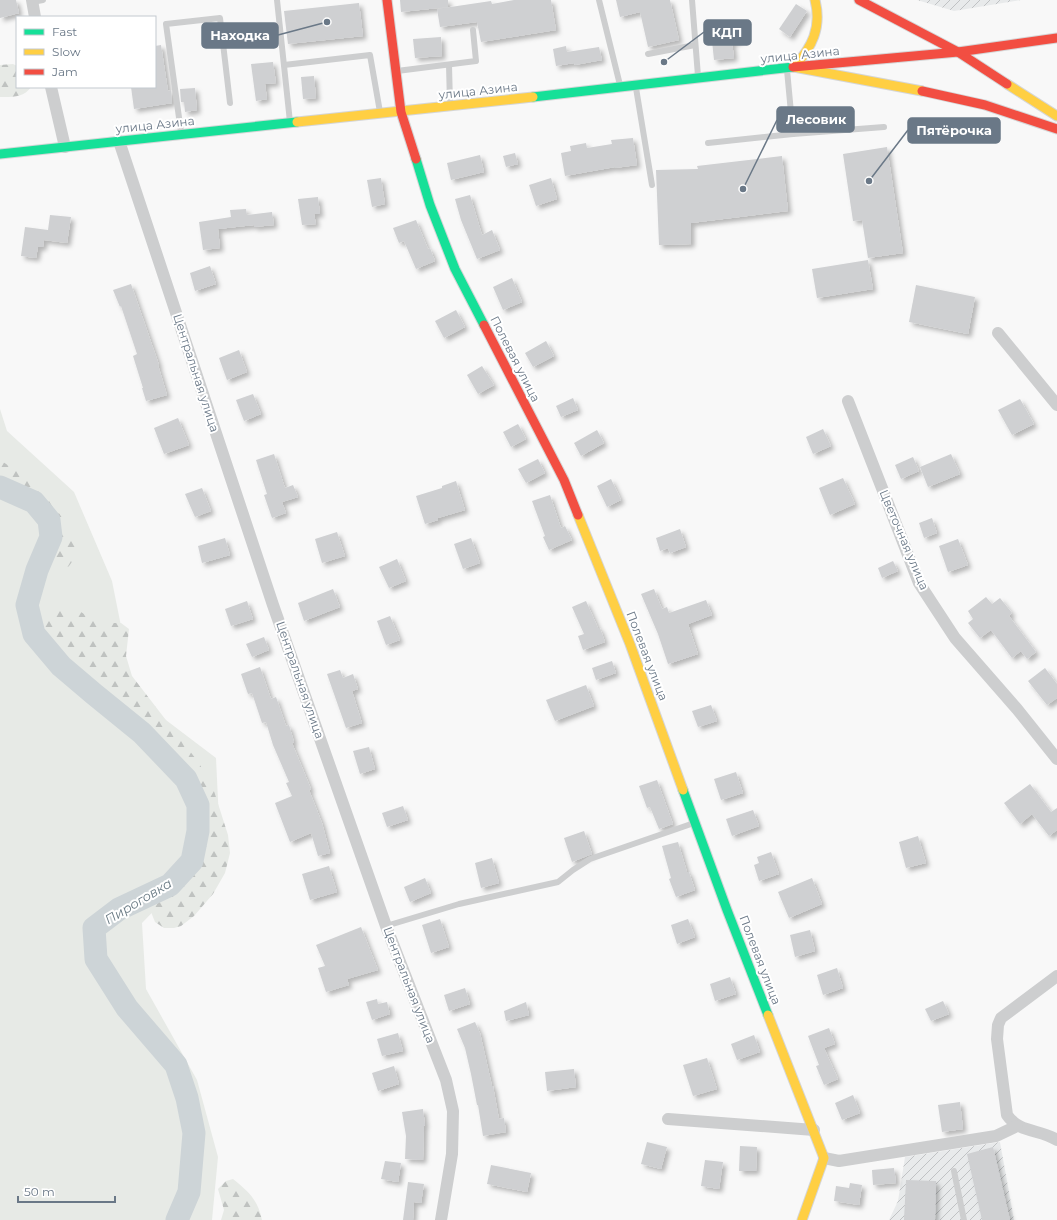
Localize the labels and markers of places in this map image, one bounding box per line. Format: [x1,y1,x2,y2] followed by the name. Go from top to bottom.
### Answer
[704,20,751,45] callout: КДП
[202,23,278,48] callout: Находка
[777,107,854,132] callout: Лесовик
[908,118,1000,143] callout: Пятёрочка

